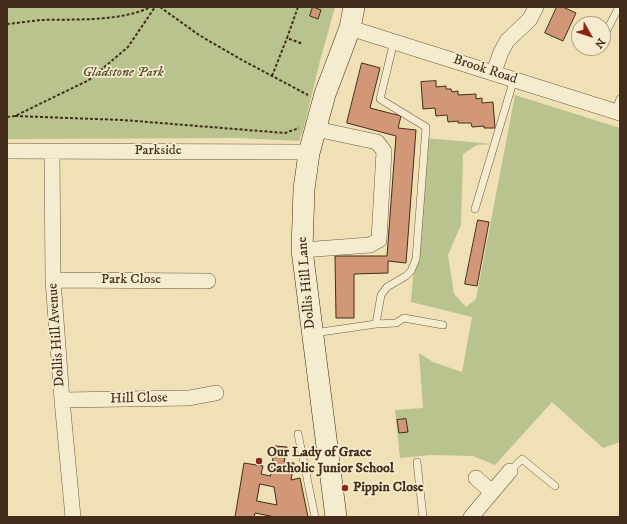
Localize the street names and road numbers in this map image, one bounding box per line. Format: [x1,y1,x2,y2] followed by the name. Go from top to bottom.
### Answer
[451,52,519,88] street label: Brook Road
[134,143,182,159] street label: Parkside
[295,236,319,330] street label: Dollis Hill Lane
[101,272,161,288] street label: Park Close
[45,283,69,387] street label: Dollis Hill Avenue
[110,390,168,408] street label: Hill Close

